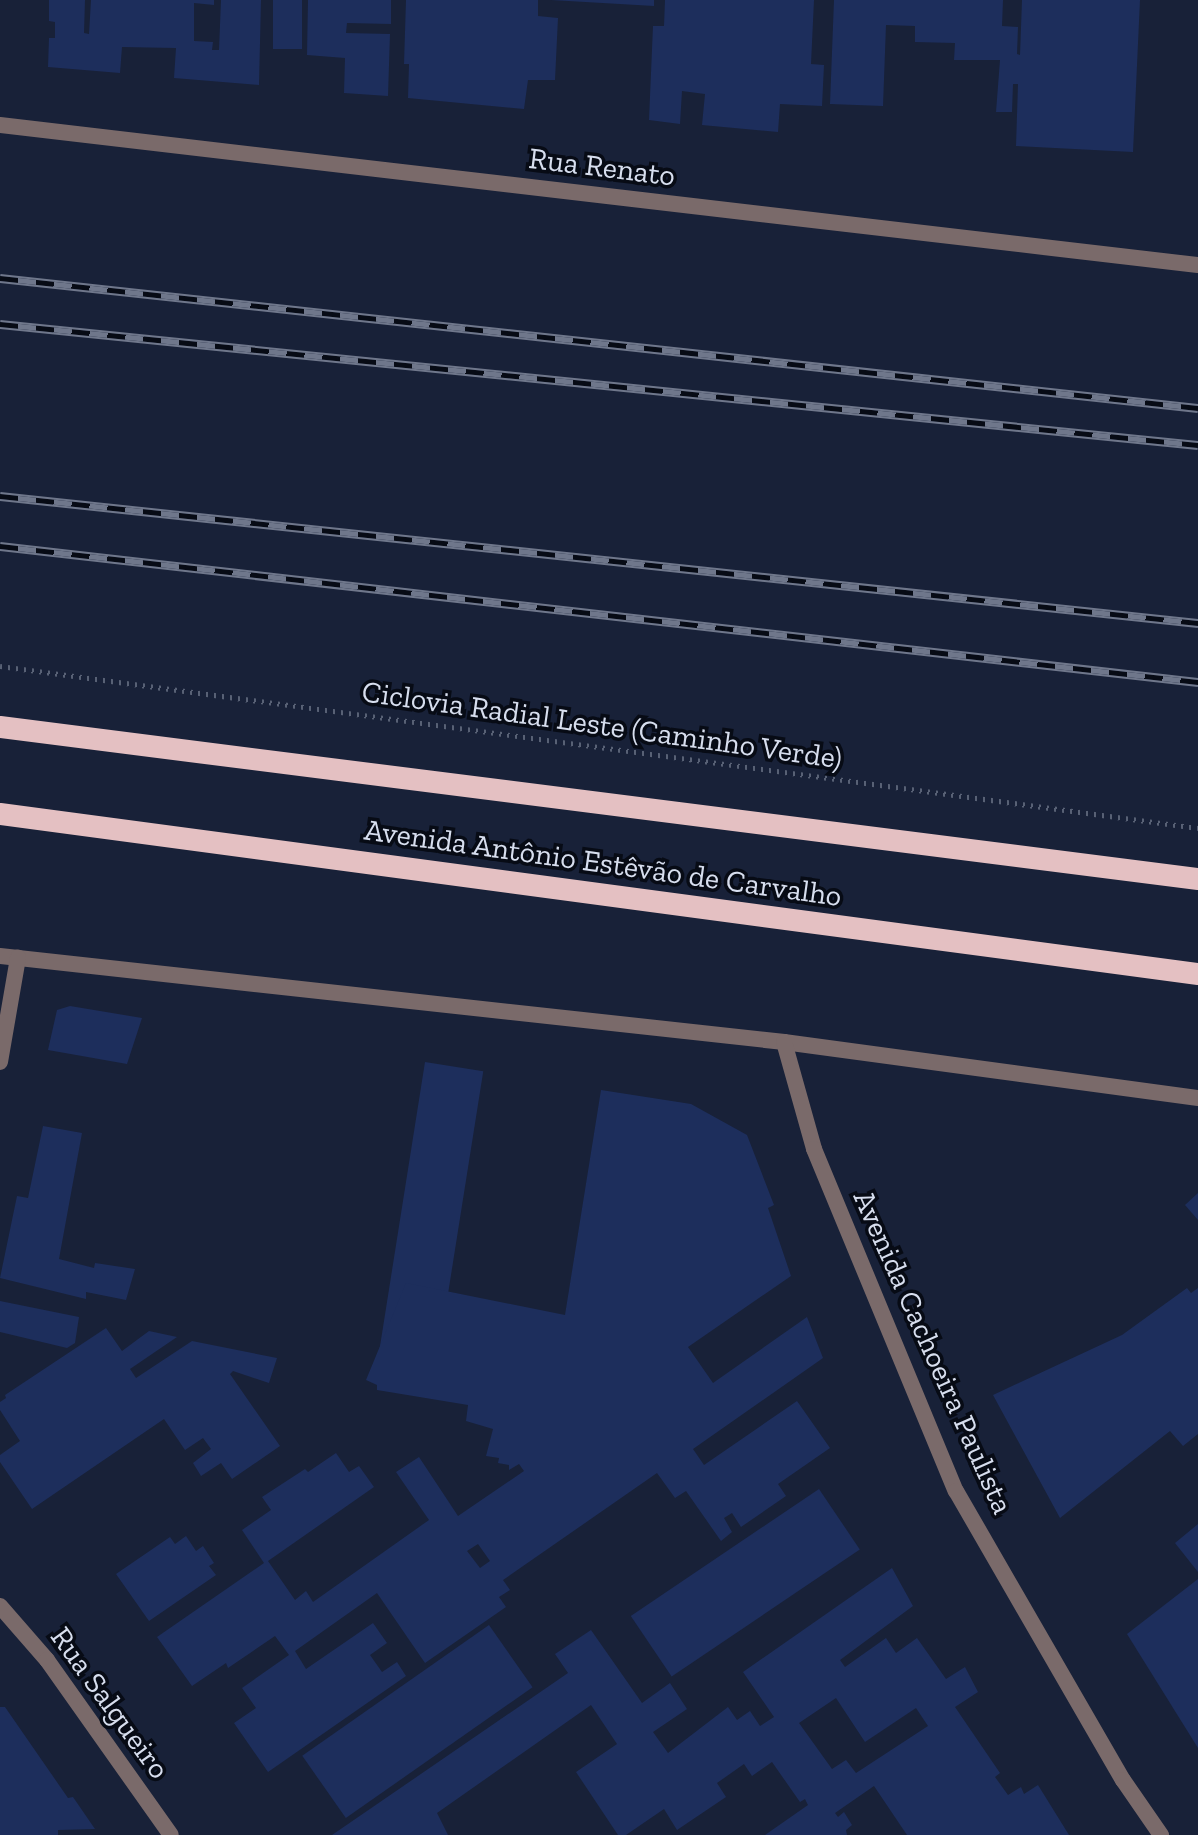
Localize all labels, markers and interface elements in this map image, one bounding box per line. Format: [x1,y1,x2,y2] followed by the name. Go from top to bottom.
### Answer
[527,140,677,194] street label: Rua Renato
[359,673,845,777] street label: Ciclovia Radial Leste (Caminho Verde)
[362,812,844,914] street label: Avenida Antônio Estêvão de Carvalho
[845,1185,1021,1519] street label: Avenida Cachoeira Paulista
[43,1620,177,1786] street label: Rua Salgueiro

